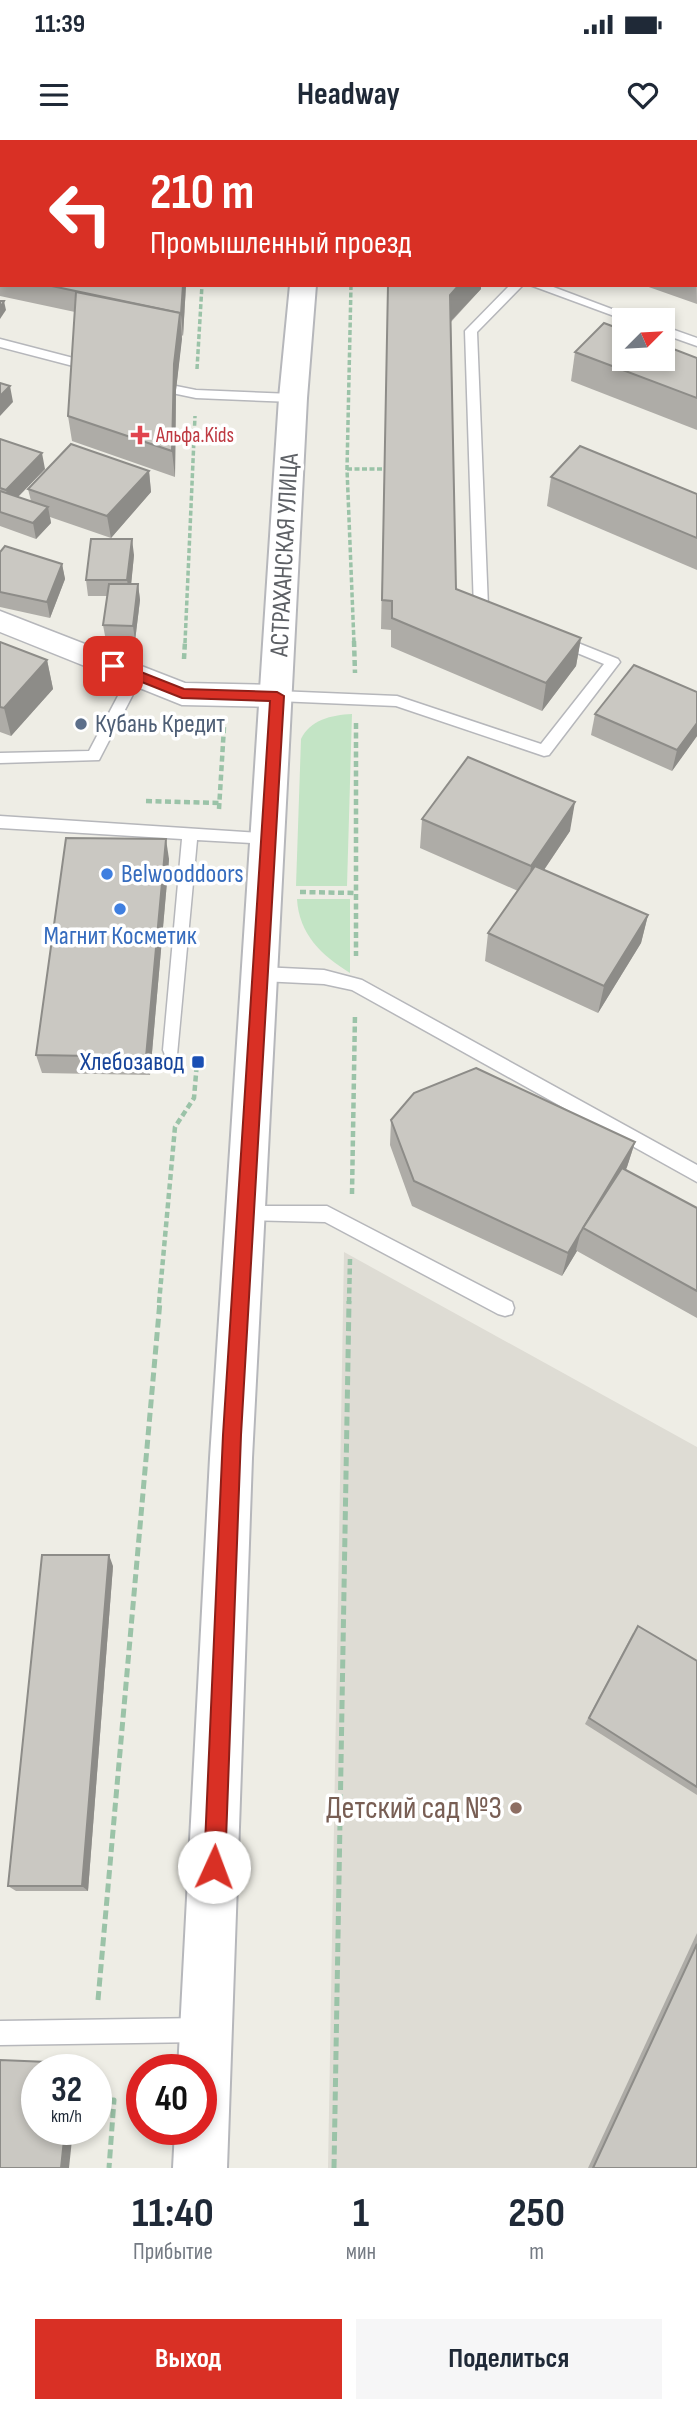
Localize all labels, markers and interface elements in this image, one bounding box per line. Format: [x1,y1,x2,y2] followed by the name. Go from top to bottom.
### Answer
[35,9,85,40] text: 11:39
[297,75,400,114] text: Headway
[35,76,73,114] icon: menu
[624,76,662,114] icon: heart
[150,164,254,223] text: 210 m
[35,168,126,259] icon: left
[150,224,411,263] text: Промышленный проезд
[612,308,676,371] north arrow
[612,308,675,371] map controls
[155,423,234,448] place label: Альфа.Kids
[130,425,150,445] marker: Альфа.Kids
[264,452,306,658] street label: АСТРАХАНСКАЯ УЛИЦА
[83,636,143,696] pin
[94,647,132,685] icon: arrive
[95,709,225,740] place label: Кубань Кредит
[73,716,89,732] marker: Кубань Кредит
[121,859,244,890] place label: Belwooddoors
[99,866,115,882] marker: Belwooddoors
[112,901,128,917] marker: Магнит Косметик
[43,921,197,952] place label: Магнит Косметик
[79,1047,184,1078] place label: Хлебозавод
[190,1054,206,1070] marker: Хлебозавод
[326,1789,502,1828] place label: Детский сад №3
[508,1800,524,1816] marker: Детский сад №3
[177,1830,251,1904] position arrow
[126,2054,217,2145] speed limit sign: 40
[51,2069,82,2112] text: 32
[51,2106,82,2127] text: km/h
[132,2188,214,2239] text: 11:40
[353,2188,369,2239] text: 1
[508,2188,565,2239] text: 250
[133,2238,213,2266] text: Прибытие
[346,2238,376,2266] text: мин
[529,2238,544,2266] text: m
[35,2319,342,2399] button: Выход
[356,2319,662,2399] button: Поделиться

